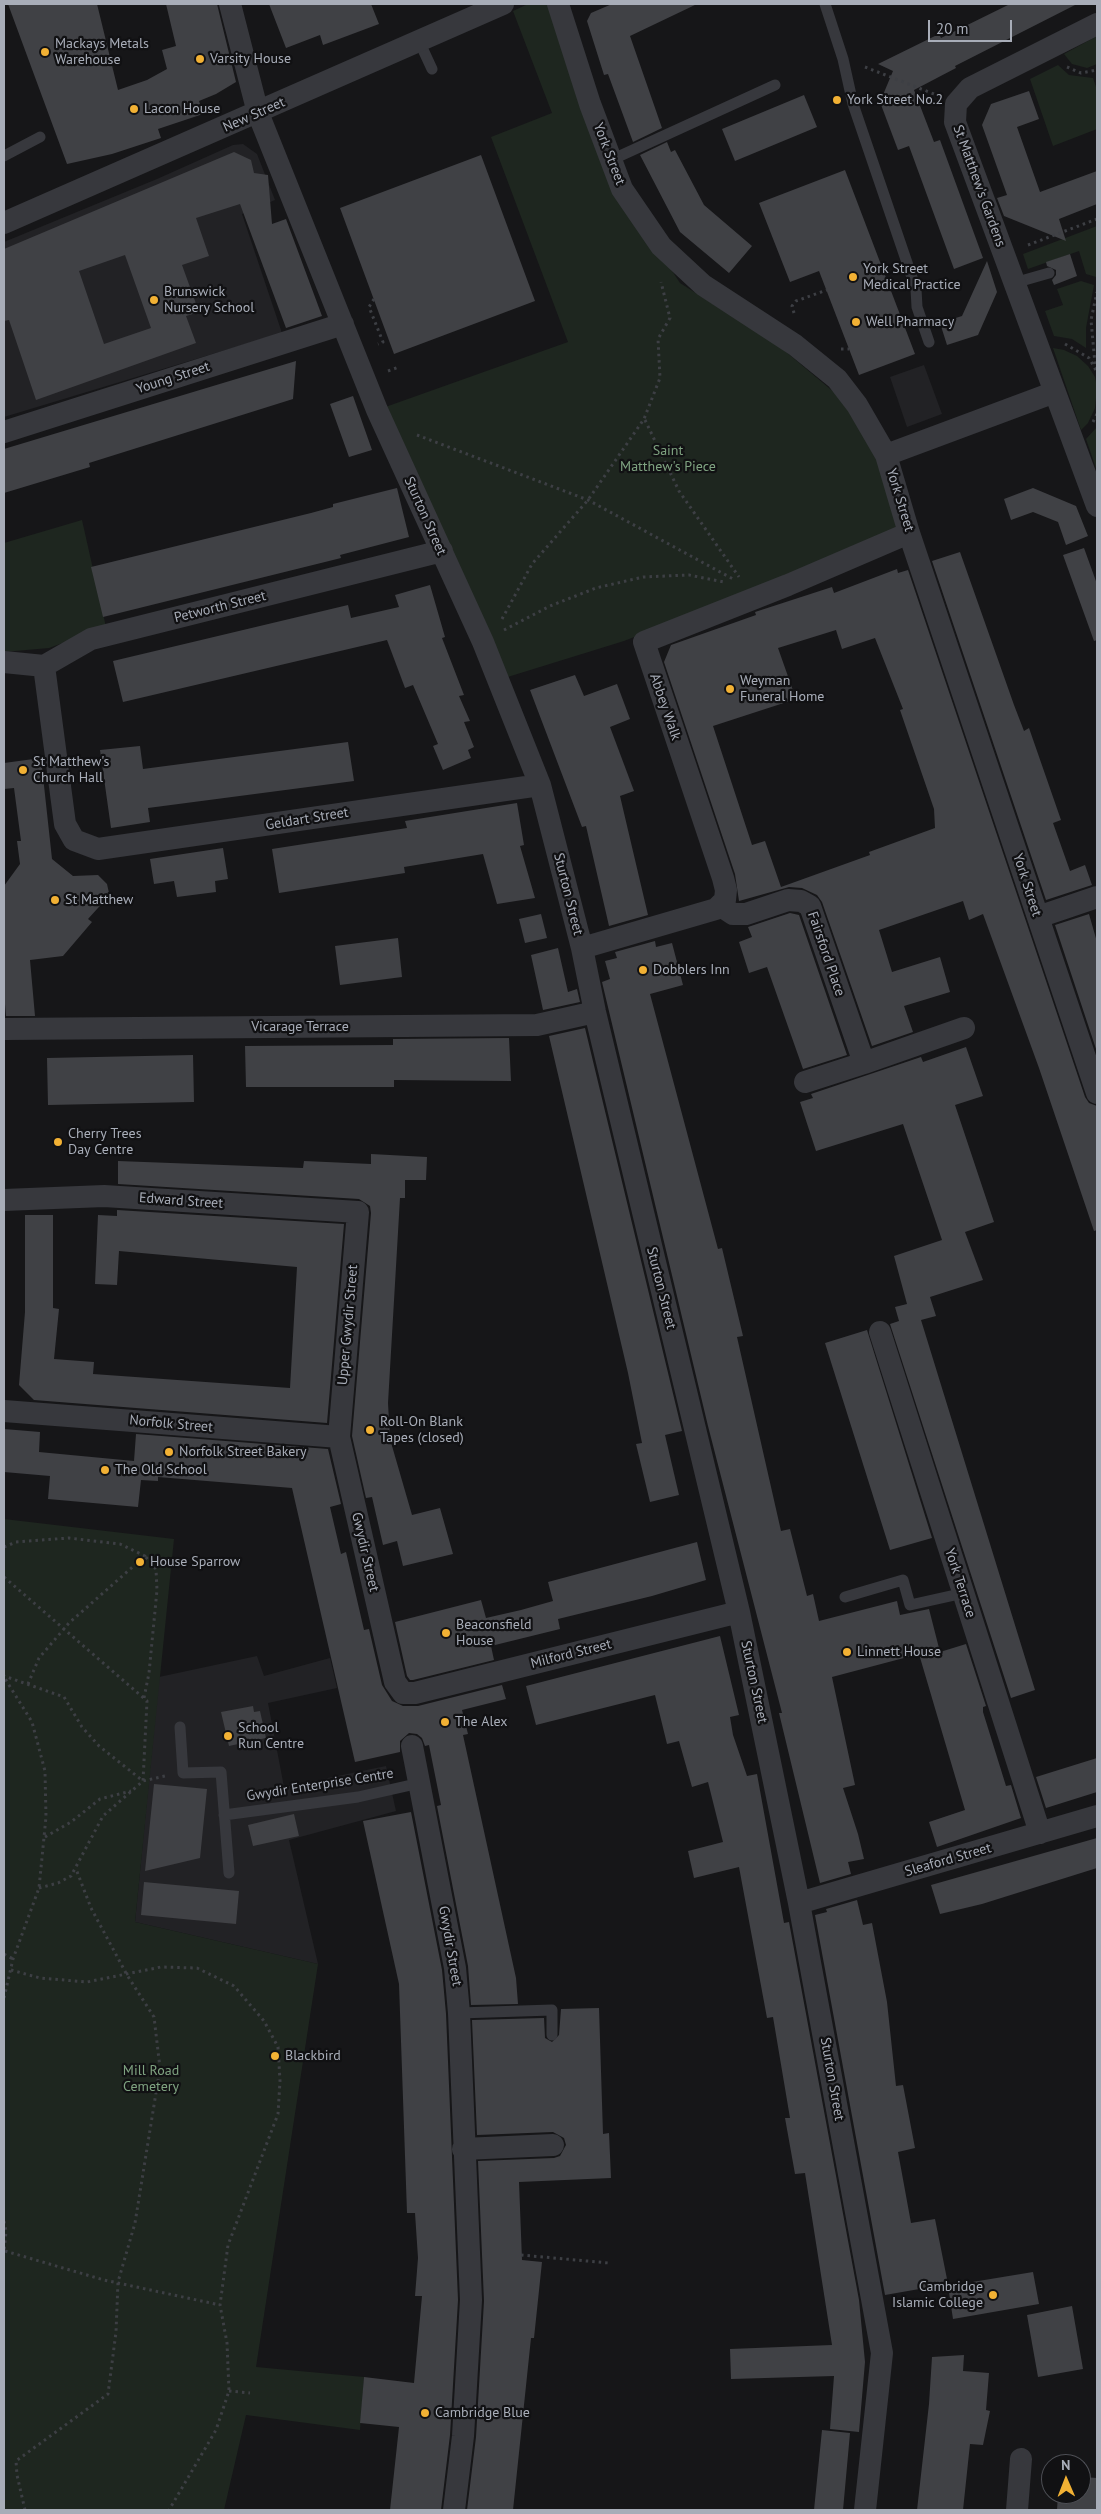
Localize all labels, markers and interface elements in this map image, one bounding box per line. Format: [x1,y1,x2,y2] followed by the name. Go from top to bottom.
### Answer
[931,10,1015,42] scale bar
[936,19,969,38] text: 20 m
[55,36,149,68] place label: Mackays Metals Warehouse
[39,46,51,58] marker: Mackays Metals Warehouse
[210,51,291,67] place label: Varsity House
[194,53,206,65] marker: Varsity House
[847,92,943,108] place label: York Street No.2
[220,94,288,136] street label: New Street
[831,94,843,106] marker: York Street No.2
[144,101,220,117] place label: Lacon House
[128,103,140,115] marker: Lacon House
[589,121,629,187] street label: York Street
[949,123,1009,249] street label: St Matthew's Gardens
[863,261,961,294] place label: York Street Medical Practice
[847,271,859,283] marker: York Street Medical Practice
[164,284,254,316] place label: Brunswick Nursery School
[148,294,160,306] marker: Brunswick Nursery School
[866,314,954,330] place label: Well Pharmacy
[850,316,862,328] marker: Well Pharmacy
[134,358,212,398] street label: Young Street
[620,443,716,476] park label: Saint Matthew's Piece
[882,466,918,534] street label: York Street
[400,474,450,558] street label: Sturton Street
[172,587,268,627] street label: Petworth Street
[646,672,684,742] street label: Abbey Walk
[740,673,824,706] place label: Weyman Funeral Home
[724,683,736,695] marker: Weyman Funeral Home
[33,754,109,786] place label: St Matthew's Church Hall
[17,764,29,776] marker: St Matthew's Church Hall
[264,804,350,834] street label: Geldart Street
[550,851,586,937] street label: Sturton Street
[1009,851,1045,919] street label: York Street
[65,892,133,908] place label: St Matthew
[49,894,61,906] marker: St Matthew
[804,909,848,999] street label: Fairsford Place
[653,962,730,978] place label: Dobblers Inn
[637,964,649,976] marker: Dobblers Inn
[251,1019,349,1035] street label: Vicarage Terrace
[68,1126,142,1158] place label: Cherry Trees Day Centre
[52,1136,64,1148] marker: Cherry Trees Day Centre
[138,1190,224,1212] street label: Edward Street
[643,1245,679,1331] street label: Sturton Street
[334,1264,362,1386] street label: Upper Gwydir Street
[129,1412,213,1436] street label: Norfolk Street
[380,1414,464,1446] place label: Roll-On Blank Tapes (closed)
[364,1424,376,1436] marker: Roll-On Blank Tapes (closed)
[179,1444,307,1460] place label: Norfolk Street Bakery
[163,1446,175,1458] marker: Norfolk Street Bakery
[115,1462,207,1478] place label: The Old School
[99,1464,111,1476] marker: The Old School
[348,1511,382,1593] street label: Gwydir Street
[941,1546,979,1620] street label: York Terrace
[150,1554,240,1570] place label: House Sparrow
[134,1556,146,1568] marker: House Sparrow
[456,1617,532,1650] place label: Beaconsfield House
[440,1627,452,1639] marker: Beaconsfield House
[529,1636,613,1672] street label: Milford Street
[737,1639,771,1725] street label: Sturton Street
[857,1644,941,1660] place label: Linnett House
[841,1646,853,1658] marker: Linnett House
[455,1714,508,1730] place label: The Alex
[439,1716,451,1728] marker: The Alex
[238,1720,304,1752] place label: School Run Centre
[222,1730,234,1742] marker: School Run Centre
[245,1765,395,1805] street label: Gwydir Enterprise Centre
[903,1840,993,1880] street label: Sleaford Street
[435,1905,465,1987] street label: Gwydir Street
[816,2036,848,2122] street label: Sturton Street
[285,2048,341,2064] place label: Blackbird
[269,2050,281,2062] marker: Blackbird
[123,2063,179,2096] park label: Mill Road Cemetery
[892,2279,983,2312] place label: Cambridge Islamic College
[987,2289,999,2301] marker: Cambridge Islamic College
[435,2405,530,2421] place label: Cambridge Blue
[419,2407,431,2419] marker: Cambridge Blue
[1041,2454,1091,2504] north arrow
[1061,2456,1071,2474] text: N

